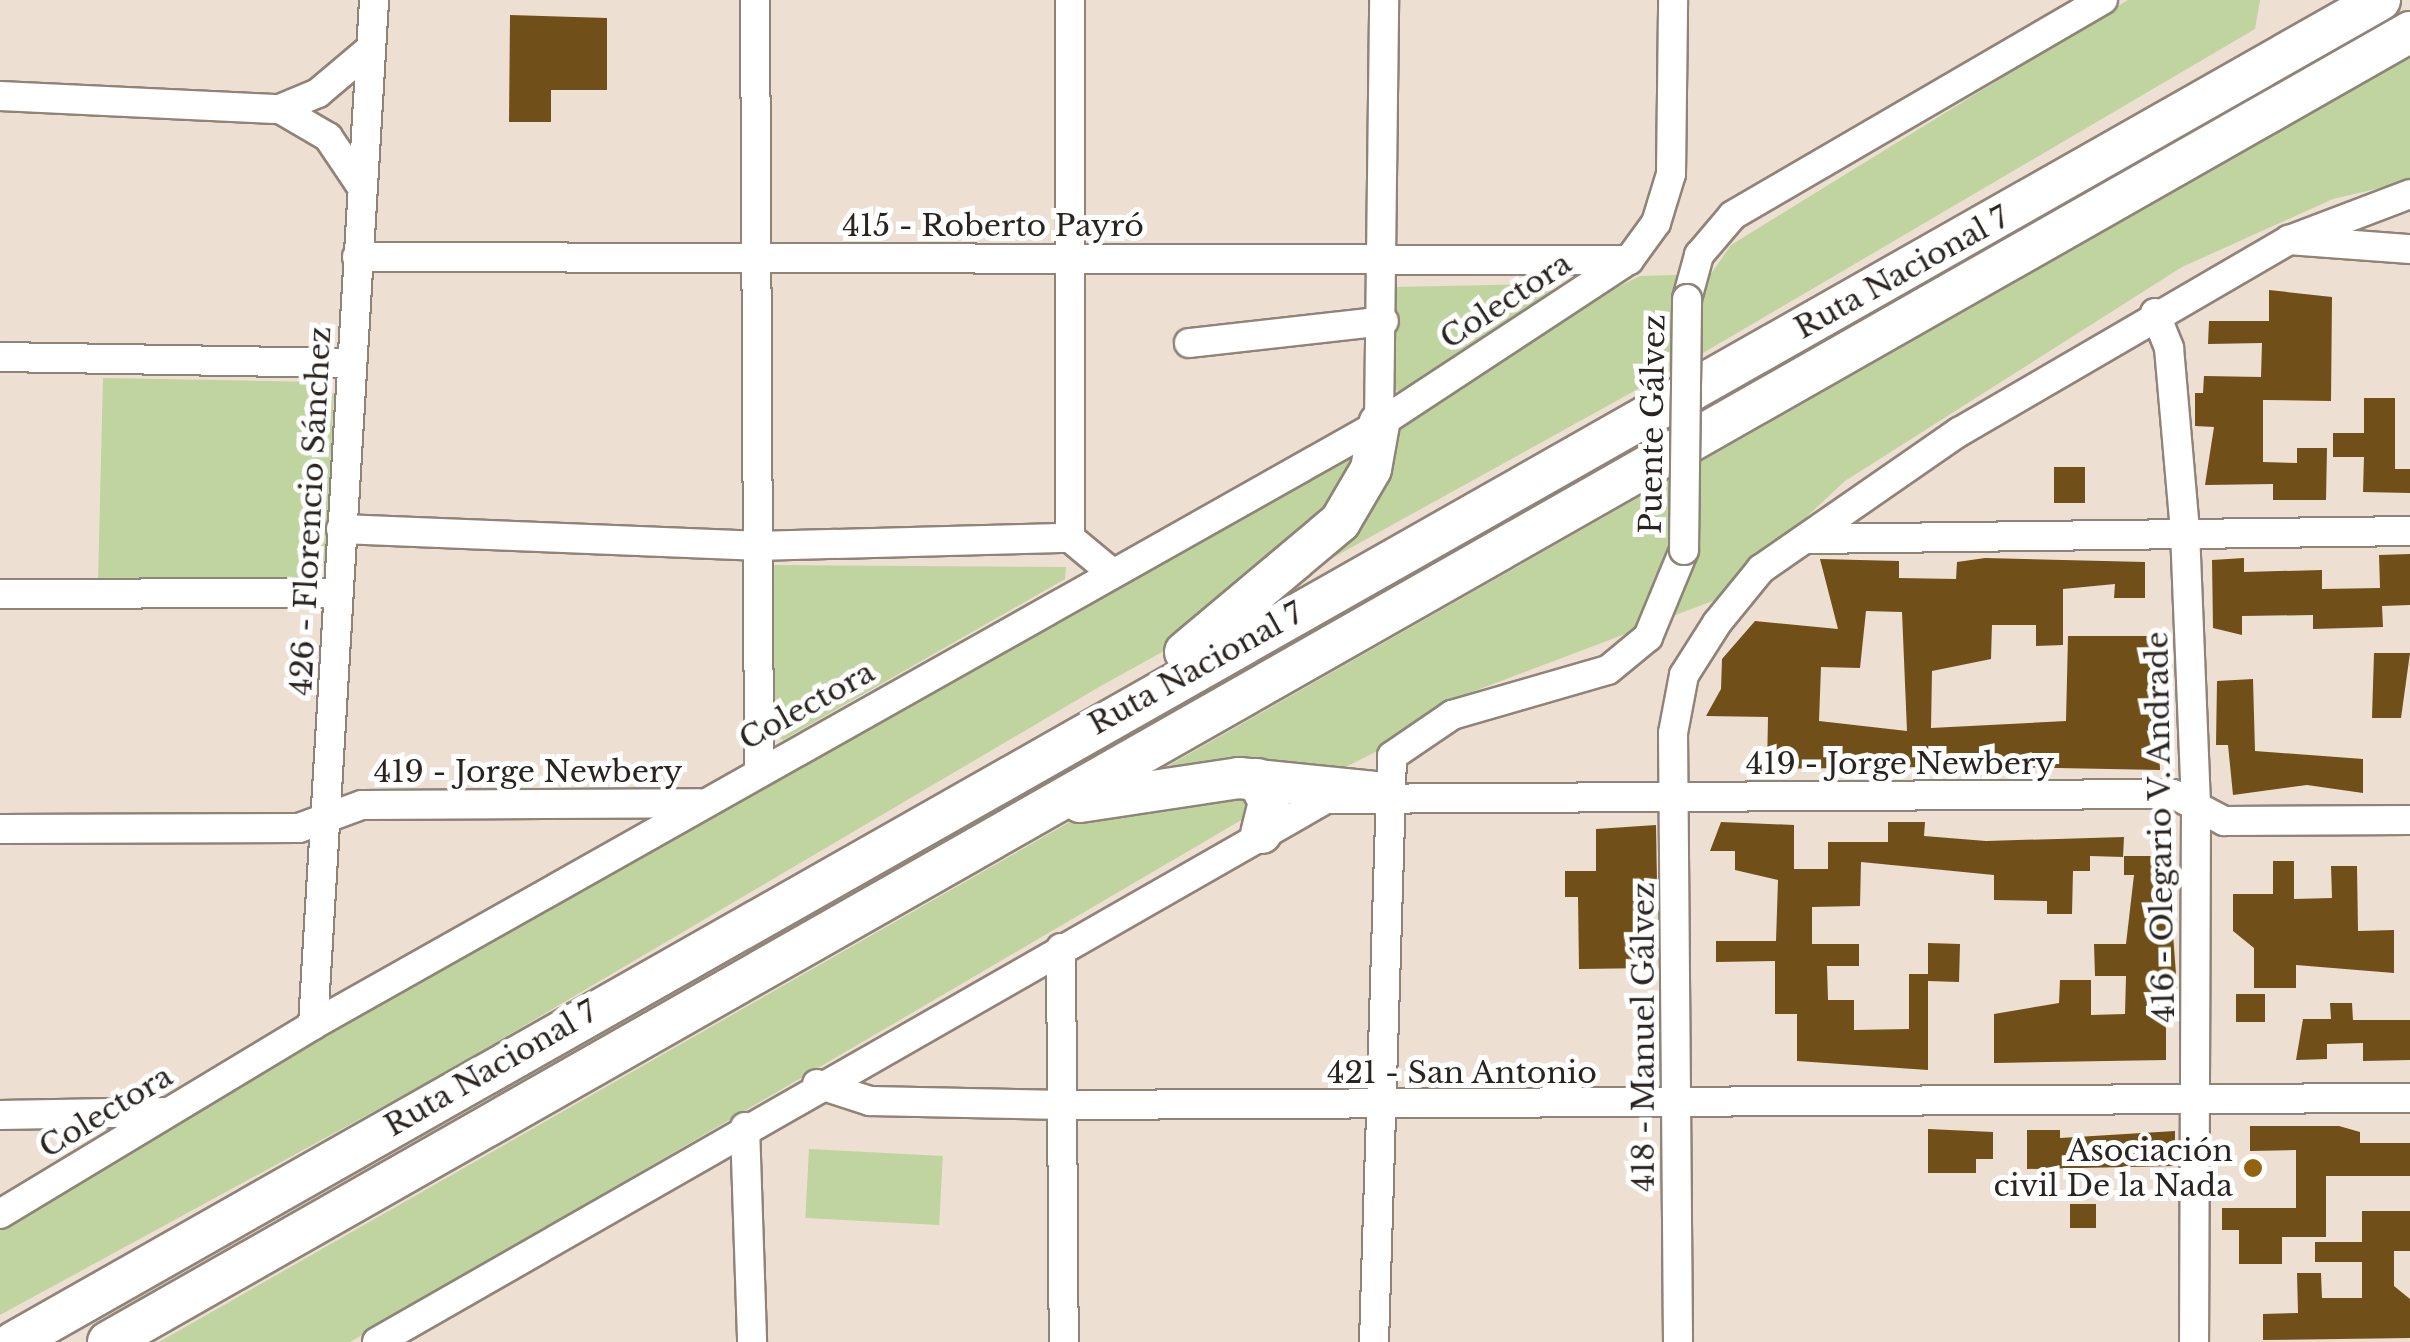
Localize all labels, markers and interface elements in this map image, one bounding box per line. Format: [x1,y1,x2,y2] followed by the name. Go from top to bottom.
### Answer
[1789,199,2015,347] street label: Ruta Nacional 7
[842,208,1144,244] street label: 415 - Roberto Payró
[1434,245,1578,357] street label: Colectora
[1633,314,1673,534] street label: Puente Gálvez
[283,326,339,696] street label: 426 - Florencio Sánchez
[1083,595,1309,743] street label: Ruta Nacional 7
[2140,630,2182,1024] street label: 416 - Olegario V. Andrade
[733,654,881,758] street label: Colectora
[1746,746,2054,782] street label: 419 - Jorge Newbery
[374,754,682,790] street label: 419 - Jorge Newbery
[1626,882,1662,1192] street label: 418 - Manuel Gálvez
[378,994,604,1144] street label: Ruta Nacional 7
[1326,1055,1598,1091] street label: 421 - San Antonio
[33,1058,179,1166] street label: Colectora
[1993,1133,2233,1204] place label: Asociación civil De la Nada
[2242,1157,2264,1179] marker: Asociación civil De la Nada

